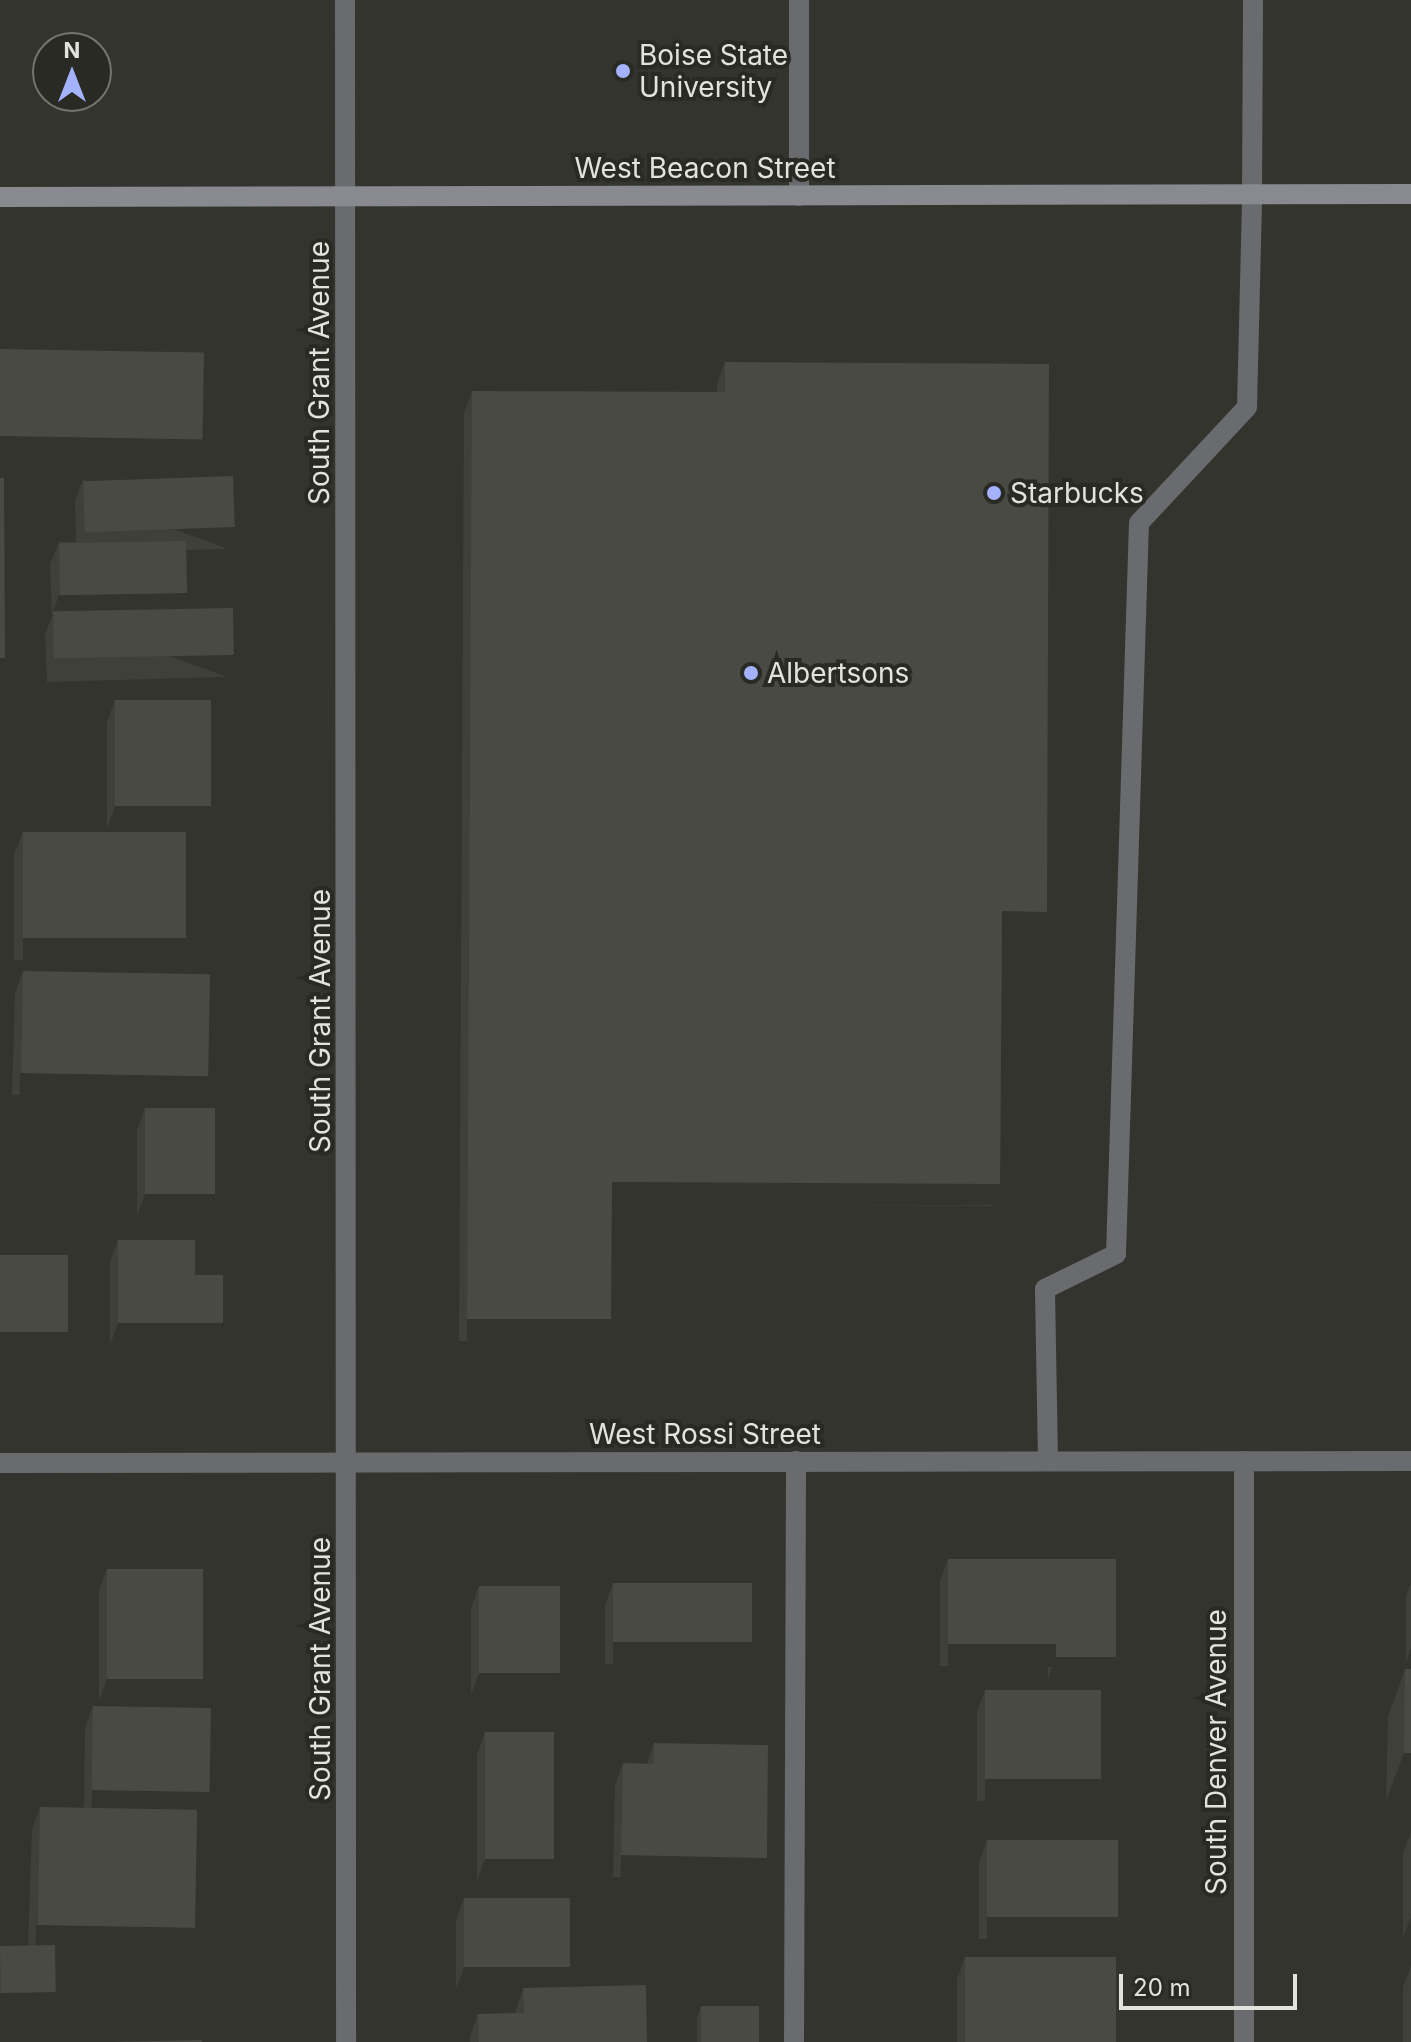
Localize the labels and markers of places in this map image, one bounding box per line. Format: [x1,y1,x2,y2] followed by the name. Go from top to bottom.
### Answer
[639,38,788,104] place label: Boise State University
[614,62,632,80] marker: Boise State University
[1010,476,1144,510] place label: Starbucks
[985,484,1003,502] marker: Starbucks
[767,656,909,690] place label: Albertsons
[742,664,760,682] marker: Albertsons

